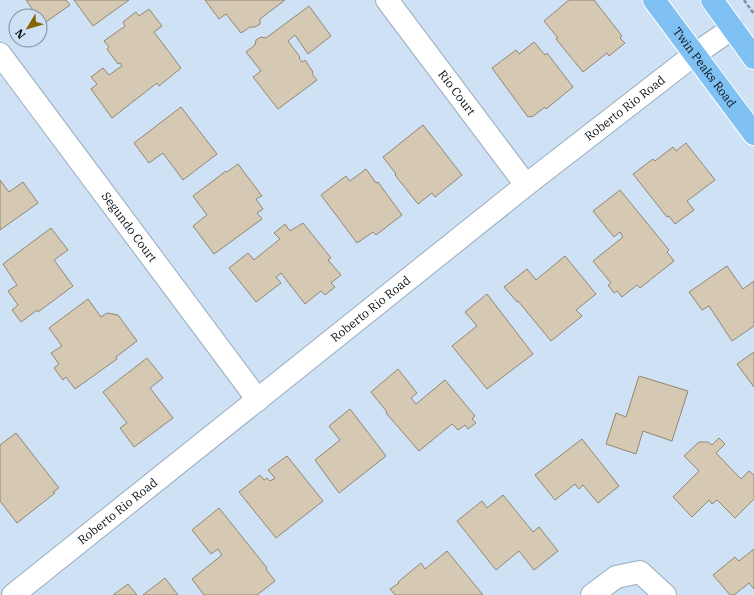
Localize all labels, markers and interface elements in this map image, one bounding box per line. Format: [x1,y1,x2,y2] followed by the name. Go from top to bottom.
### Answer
[8,8,48,48] north arrow
[670,24,739,110] street label: Twin Peaks Road
[12,26,28,42] text: N
[435,67,479,118] street label: Rio Court
[581,72,668,144] street label: Roberto Rio Road
[99,189,161,265] street label: Segundo Court
[328,272,413,345] street label: Roberto Rio Road
[75,475,160,547] street label: Roberto Rio Road

